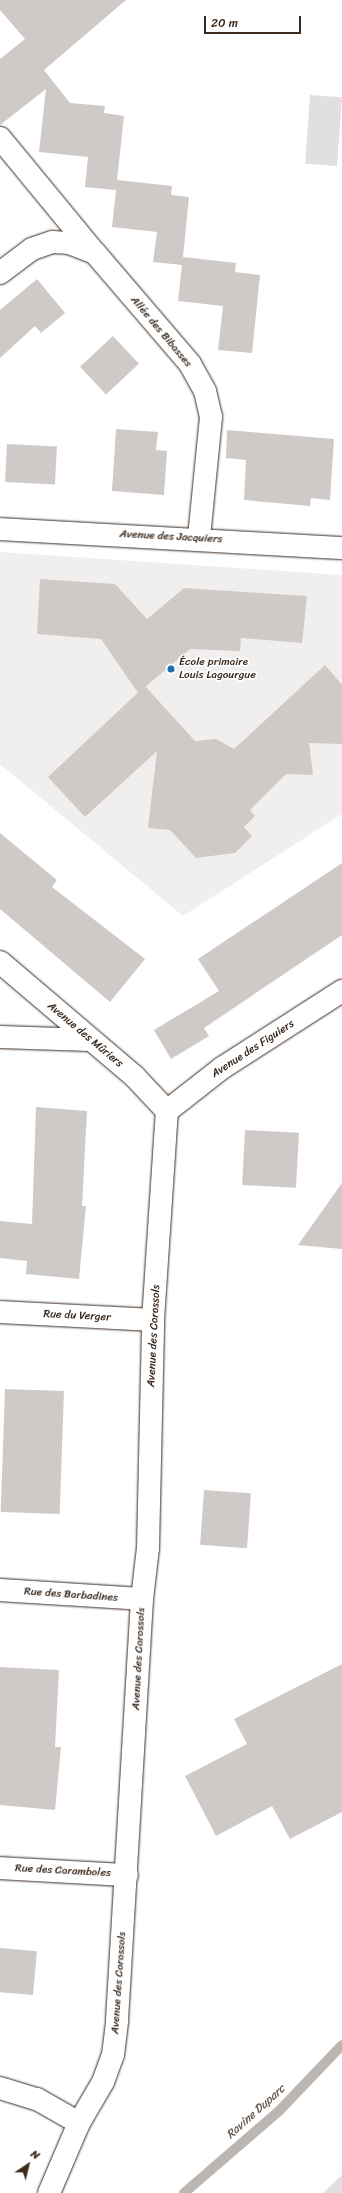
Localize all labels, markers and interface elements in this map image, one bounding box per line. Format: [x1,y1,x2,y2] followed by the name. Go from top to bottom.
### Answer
[206,8,303,34] scale bar
[211,12,238,34] text: 20 m
[128,294,194,370] street label: Allée des Bibasses
[119,528,223,546] street label: Avenue des Jacquiers
[179,656,256,682] place label: École primaire Louis Lagourgue
[166,664,176,674] marker: École primaire Louis Lagourgue
[45,1000,125,1070] street label: Avenue des Mûriers
[209,1017,297,1081] street label: Avenue des Figuiers
[145,1284,163,1388] street label: Avenue des Corossols
[43,1308,111,1324] street label: Rue du Verger
[24,1585,118,1605] street label: Rue des Barbadines
[130,1607,148,1711] street label: Avenue des Corossols
[14,1862,112,1880] street label: Rue des Caramboles
[109,1931,129,2035] street label: Avenue des Corossols
[224,2082,288,2142] water label: Ravine Duparc
[8,2145,48,2185] north arrow
[27,2145,44,2165] text: N

